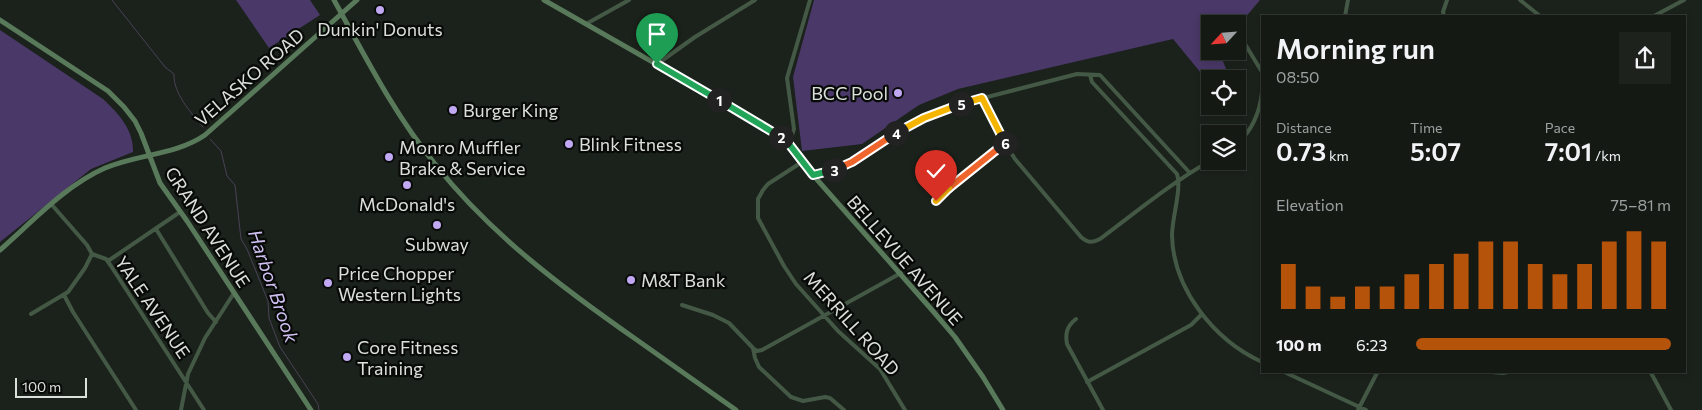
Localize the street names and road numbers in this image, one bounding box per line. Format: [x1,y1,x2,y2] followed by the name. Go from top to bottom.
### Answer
[190,24,308,130] street label: VELASKO ROAD
[161,163,255,291] street label: GRAND AVENUE
[843,191,967,329] street label: BELLEVUE AVENUE
[111,252,195,362] street label: YALE AVENUE
[799,266,905,380] street label: MERRILL ROAD

